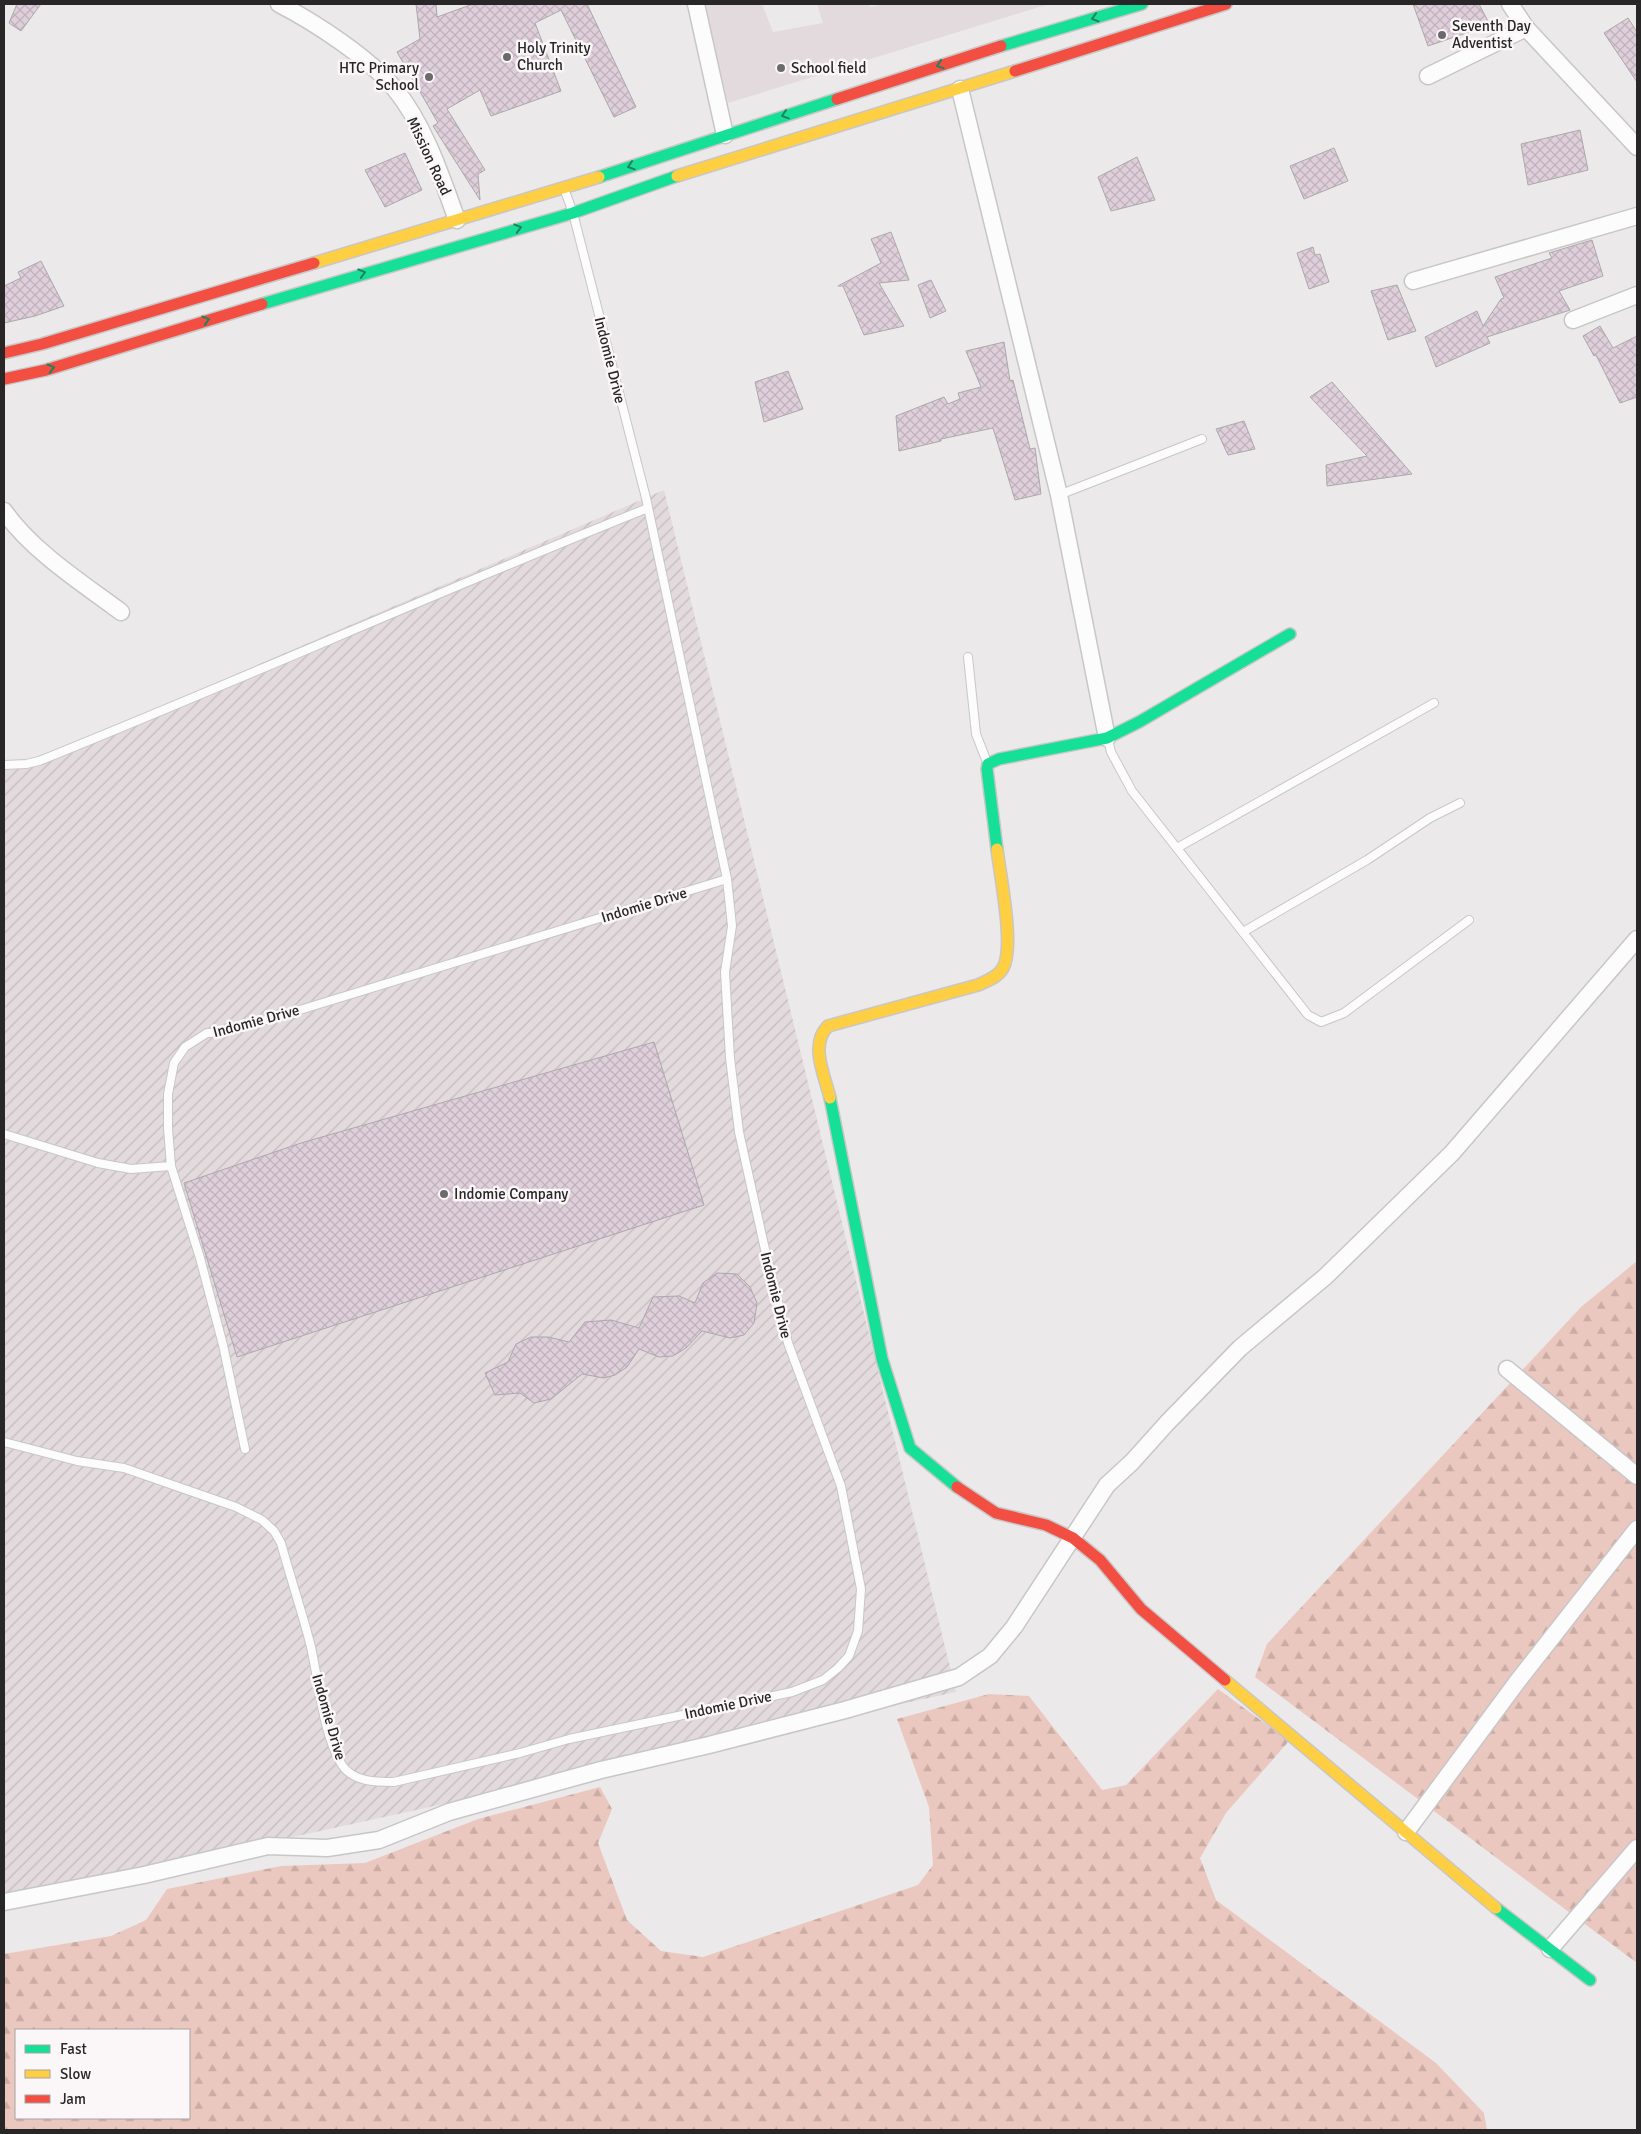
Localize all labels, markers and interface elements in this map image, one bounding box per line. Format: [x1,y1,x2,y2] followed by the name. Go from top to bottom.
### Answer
[1092,12,1100,22] one-way arrow
[1452,17,1531,52] place label: Seventh Day Adventist
[1436,29,1448,41] marker: Seventh Day Adventist
[517,39,590,74] place label: Holy Trinity Church
[501,51,513,63] marker: Holy Trinity Church
[339,59,419,94] place label: HTC Primary School
[791,59,866,77] place label: School field
[936,60,945,70] one-way arrow
[775,62,787,74] marker: School field
[423,71,435,83] marker: HTC Primary School
[782,110,790,120] one-way arrow
[403,114,455,198] street label: Mission Road
[627,160,636,170] one-way arrow
[514,224,522,234] one-way arrow
[357,269,366,279] one-way arrow
[591,315,629,405] street label: Indomie Drive
[202,316,210,326] one-way arrow
[47,364,55,374] one-way arrow
[599,883,689,927] street label: Indomie Drive
[211,1001,301,1041] street label: Indomie Drive
[454,1185,568,1203] place label: Indomie Company
[438,1188,450,1200] marker: Indomie Company
[757,1250,795,1340] street label: Indomie Drive
[308,1672,350,1762] street label: Indomie Drive
[683,1687,773,1723] street label: Indomie Drive
[15,2029,190,2119] legend
[60,2040,87,2058] text: Fast
[60,2065,91,2083] text: Slow
[60,2090,86,2108] text: Jam

